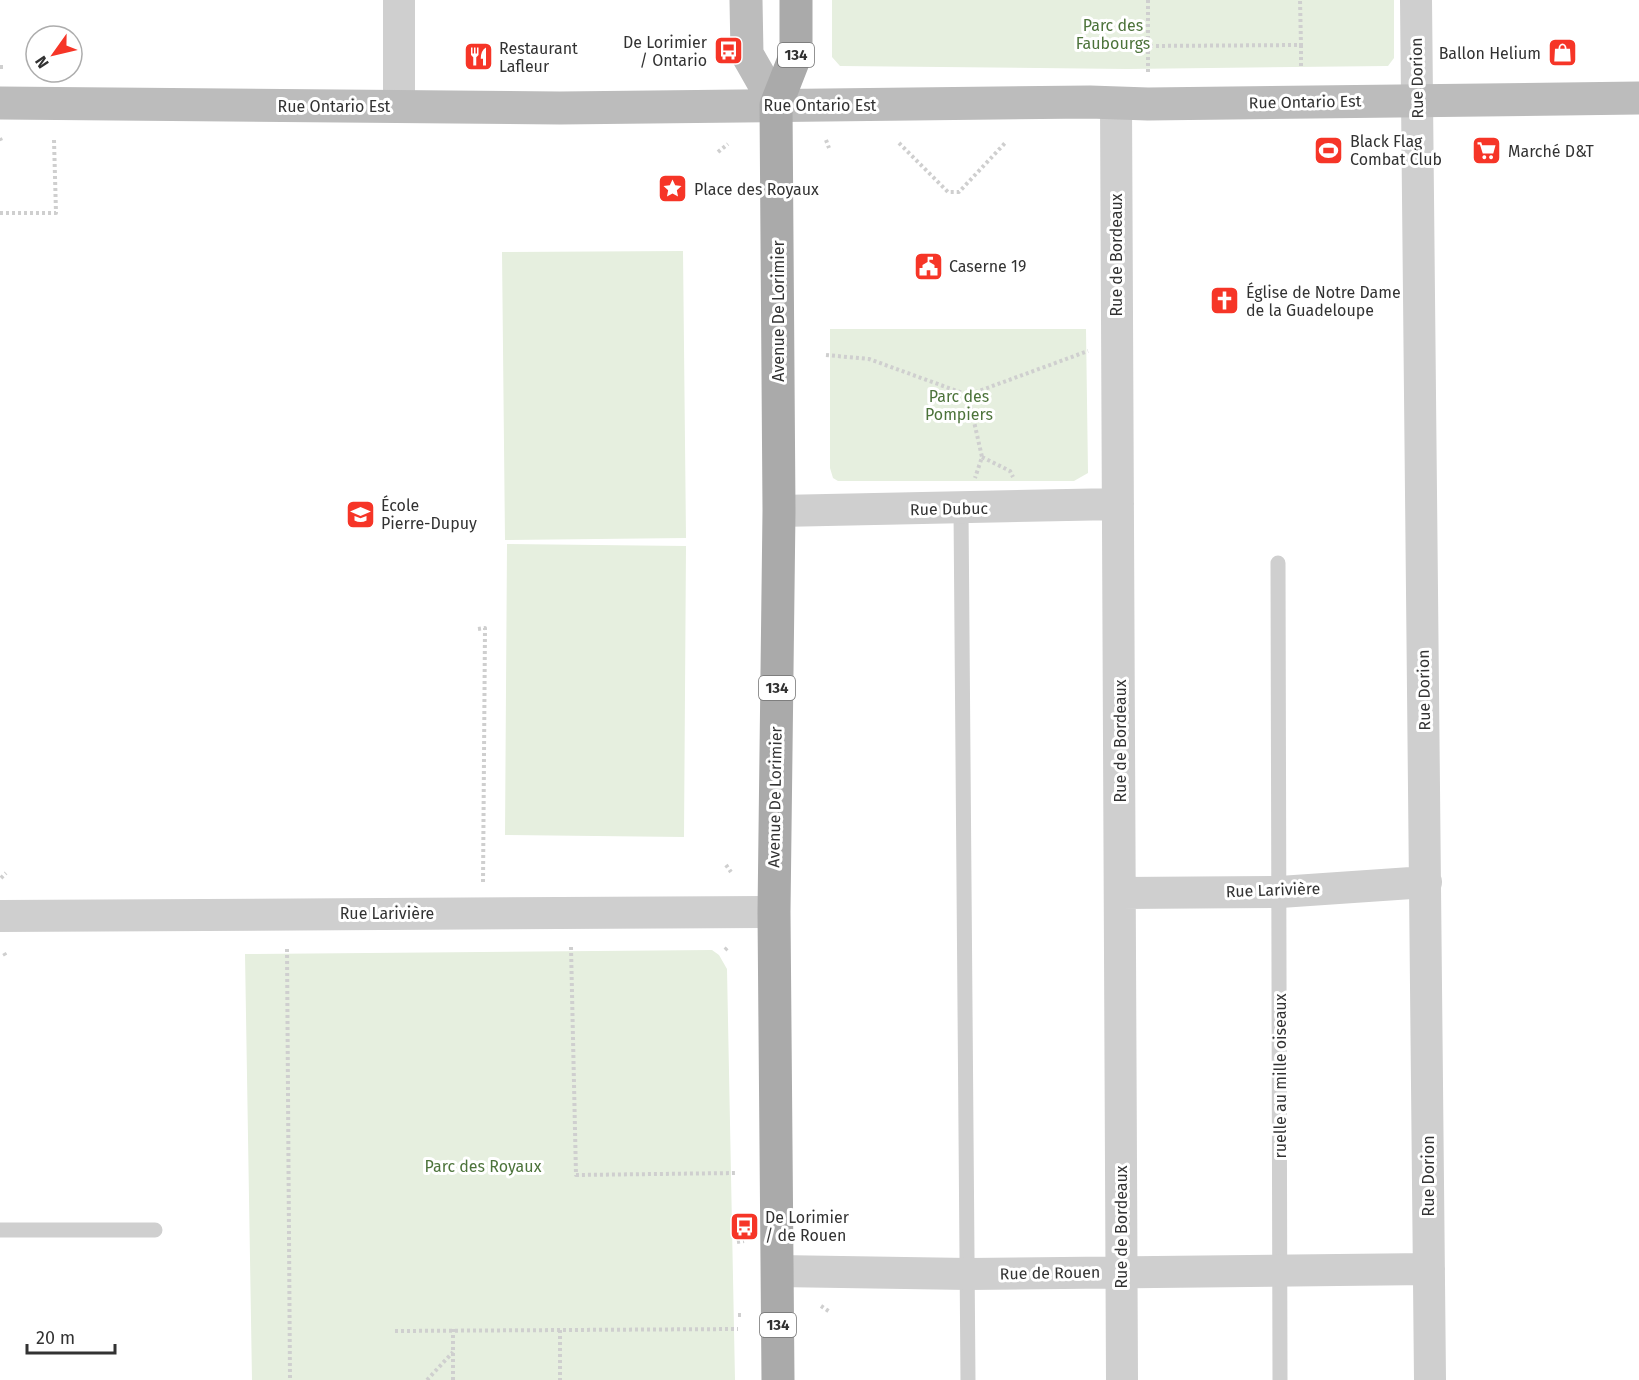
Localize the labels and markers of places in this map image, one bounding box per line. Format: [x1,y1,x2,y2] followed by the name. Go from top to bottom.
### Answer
[623,33,708,70] place label: De Lorimier / Ontario
[712,35,744,67] bus stop icon: De Lorimier / Ontario
[1546,37,1578,69] shop icon: Ballon Helium
[499,39,578,76] place label: Restaurant Lafleur
[462,41,494,73] restaurant icon: Restaurant Lafleur
[1439,44,1541,63] place label: Ballon Helium
[1350,132,1442,169] place label: Black Flag Combat Club
[1313,134,1345,166] sports icon: Black Flag Combat Club
[1471,135,1503,167] supermarket icon: Marché D&T
[1508,142,1595,161] place label: Marché D&T
[657,173,689,205] place icon: Place des Royaux
[694,180,819,199] place label: Place des Royaux
[912,250,944,282] public building icon: Caserne 19
[949,257,1026,276] place label: Caserne 19
[1246,282,1401,320] place label: Église de Notre Dame de la Guadeloupe
[1209,285,1241,317] church icon: Église de Notre Dame de la Guadeloupe
[381,495,477,533] place label: École Pierre-Dupuy
[344,498,376,530] school or university icon: École Pierre-Dupuy
[765,1208,850,1245] place label: De Lorimier / de Rouen
[728,1210,760,1242] bus stop icon: De Lorimier / de Rouen

